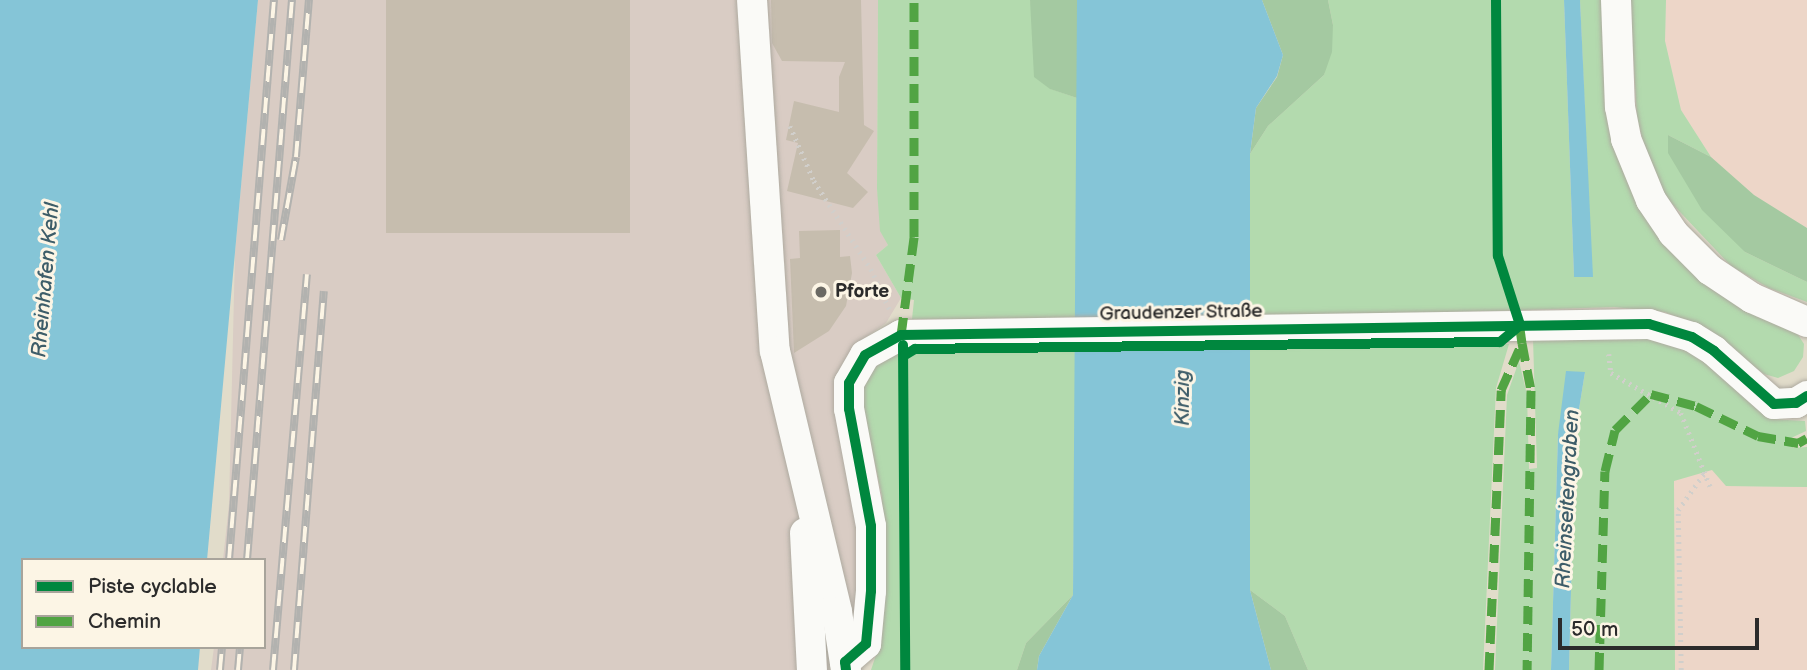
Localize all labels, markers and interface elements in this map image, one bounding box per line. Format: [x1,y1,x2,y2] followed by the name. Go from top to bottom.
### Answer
[27,201,65,359] water label: Rheinhafen Kehl
[835,281,889,303] place label: Pforte
[813,284,829,300] marker: Pforte
[1099,300,1263,326] street label: Graudenzer Straße
[1170,370,1196,426] water label: Kinzig
[1551,409,1585,589] water label: Rheinseitengraben
[21,558,266,649] legend
[88,574,217,599] text: Piste cyclable
[1562,604,1763,648] scale bar
[88,609,161,634] text: Chemin
[1571,617,1618,642] text: 50 m

